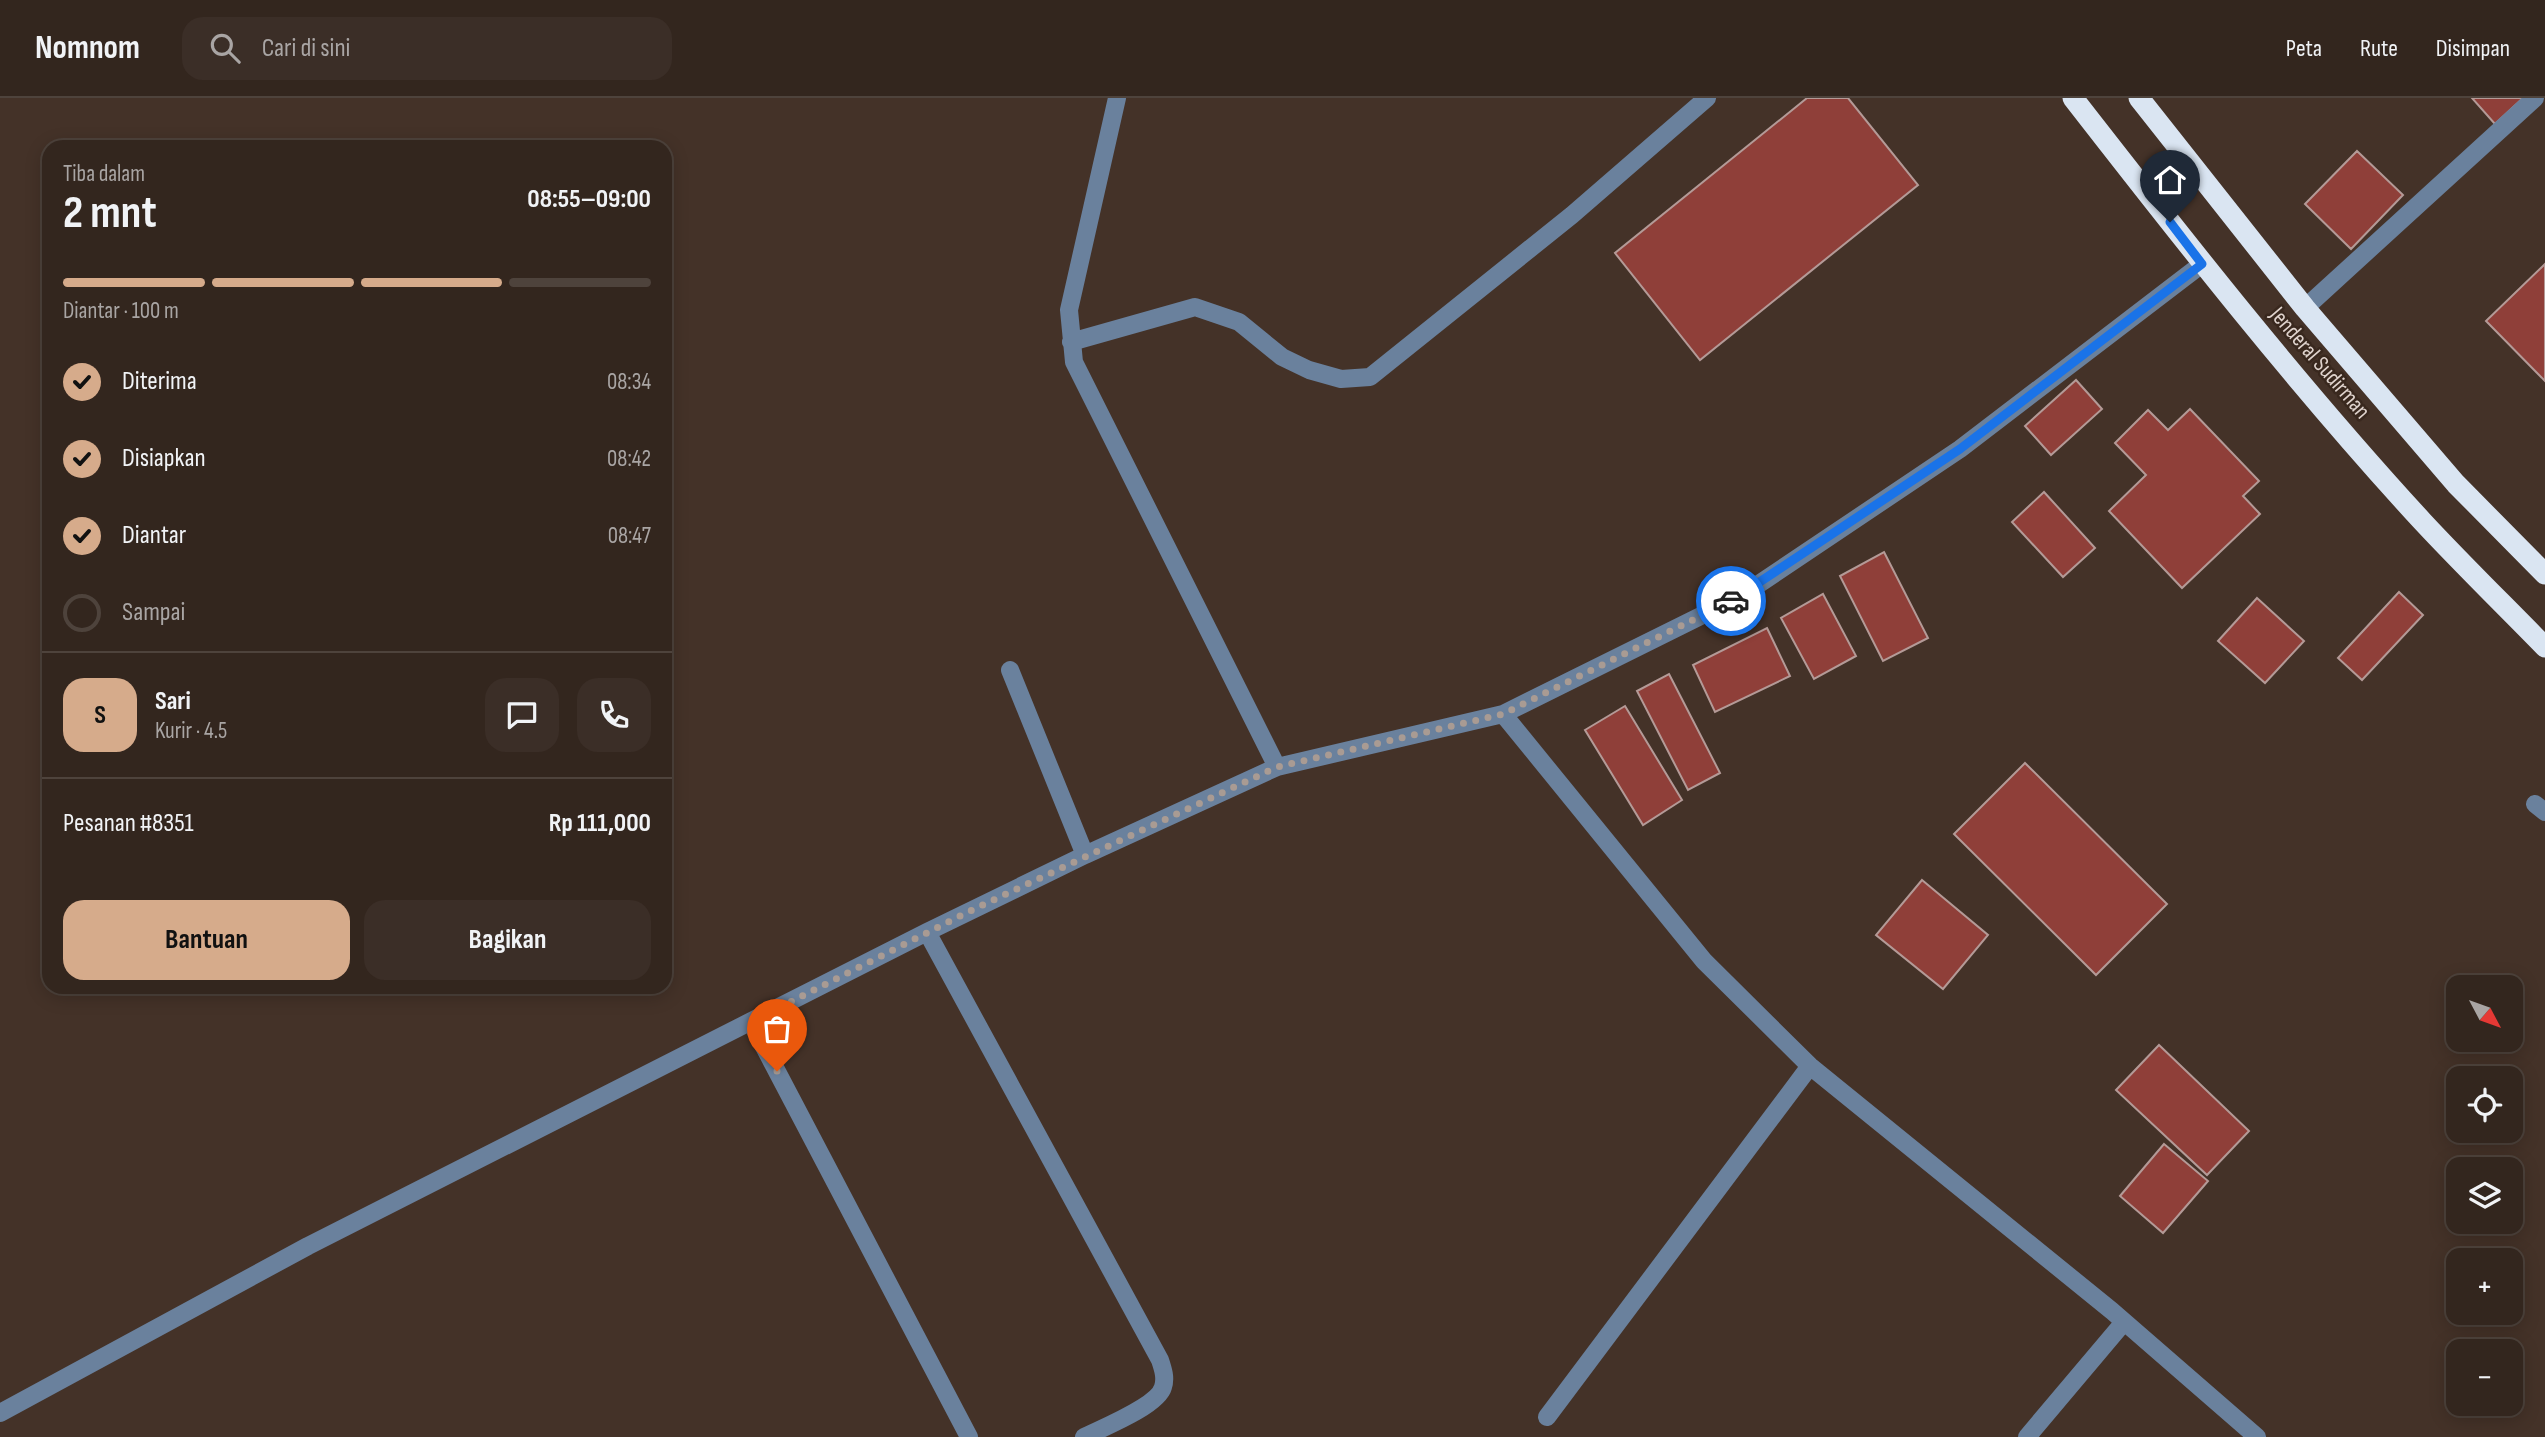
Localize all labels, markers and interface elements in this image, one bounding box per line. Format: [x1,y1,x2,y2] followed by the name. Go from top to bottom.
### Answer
[182,17,672,80] search box
[35,28,140,68] text: Nomnom
[206,29,244,67] icon: search
[262,33,350,64] text: Cari di sini
[2286,34,2322,63] text: Peta
[2360,34,2398,63] text: Rute
[2436,34,2510,63] text: Disimpan
[2140,150,2200,222] pin
[63,160,145,188] text: Tiba dalam
[2151,161,2189,199] icon: home
[527,184,651,215] text: 08:55–09:00
[63,186,157,241] text: 2 mnt
[63,297,179,325] text: Diantar · 100 m
[2263,301,2376,425] street label: Jenderal Sudirman
[63,363,101,401] icon: check
[122,366,197,397] text: Diterima
[607,368,651,396] text: 08:34
[63,440,101,478] icon: check
[122,443,206,474] text: Disiapkan
[607,445,651,473] text: 08:42
[63,517,101,555] icon: check
[122,520,186,551] text: Diantar
[608,522,651,550] text: 08:47
[1696,566,1766,636] courier
[1712,582,1750,620] icon: car
[122,597,185,628] text: Sampai
[485,678,559,752] button: chat
[577,678,651,752] button: phone
[155,686,191,717] text: Sari
[94,700,106,731] text: S
[155,717,227,745] text: Kurir · 4.5
[63,808,194,839] text: Pesanan #8351
[549,808,651,839] text: Rp 111,000
[63,900,350,980] button: Bantuan
[364,900,651,980] button: Bagikan
[2446,975,2524,1052] north arrow
[2446,975,2523,1416] map controls
[747,999,807,1071] pin
[758,1010,796,1048] icon: bag
[2446,1066,2523,1143] button: locate
[2446,1157,2523,1234] button: layers
[2446,1248,2523,1325] button: +
[2446,1339,2523,1416] button: −

